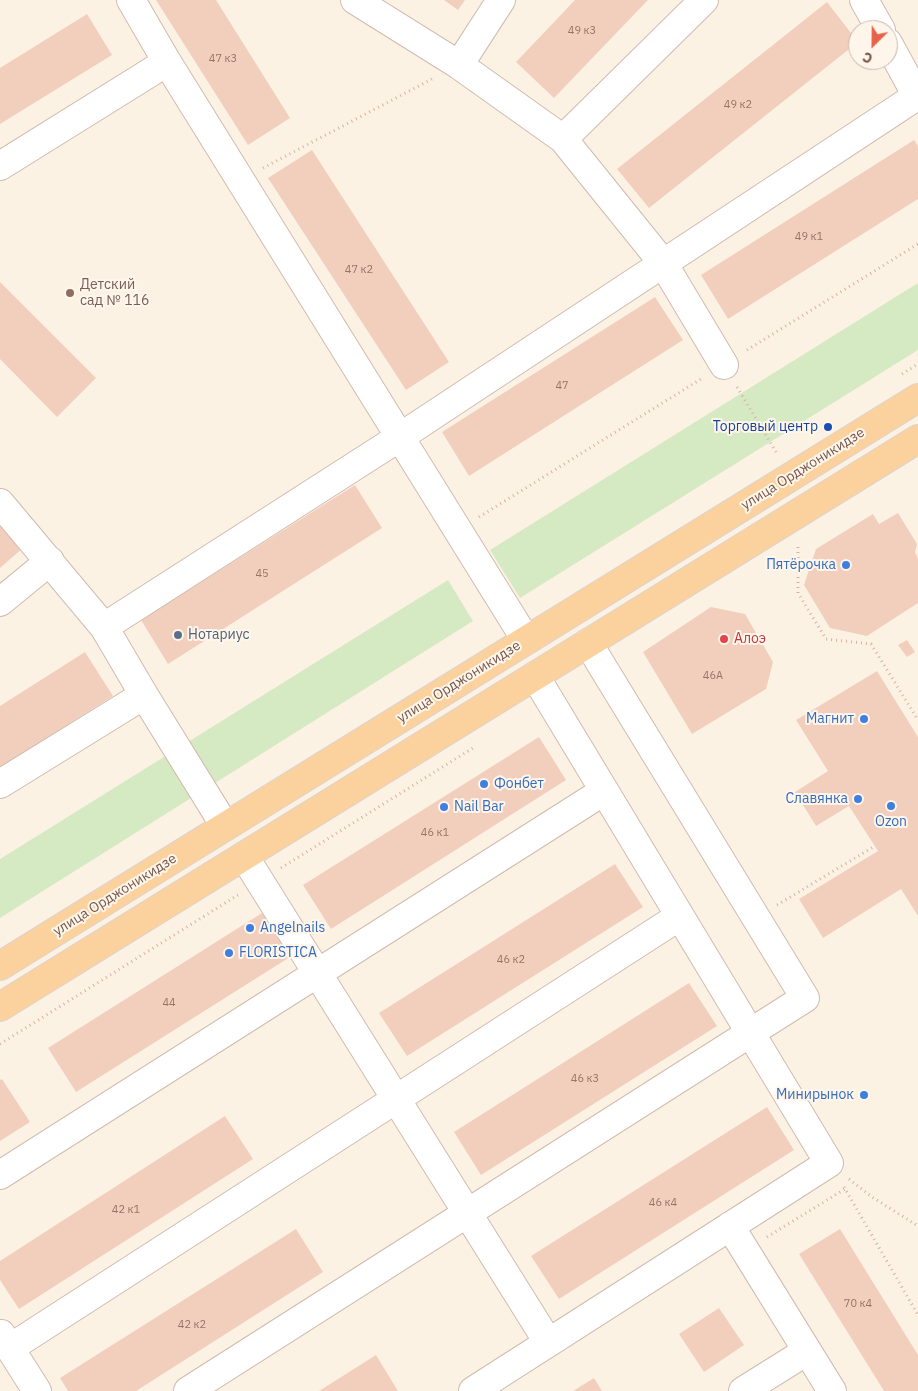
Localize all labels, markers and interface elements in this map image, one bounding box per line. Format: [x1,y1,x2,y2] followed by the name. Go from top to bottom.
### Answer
[848,20,898,70] north arrow
[568,24,596,38] house number: 49 к3
[860,48,875,68] text: С
[209,52,237,66] house number: 47 к3
[724,98,752,112] house number: 49 к2
[795,230,823,244] house number: 49 к1
[345,263,373,277] house number: 47 к2
[80,277,149,310] place label: Детский сад № 116
[64,287,76,299] marker: Детский сад № 116
[555,379,569,393] house number: 47
[713,419,818,435] place label: Торговый центр
[822,421,834,433] marker: Торговый центр
[738,424,868,514] street label: улица Орджоникидзе
[766,557,836,573] place label: Пятёрочка
[840,559,852,571] marker: Пятёрочка
[255,567,269,581] house number: 45
[188,627,250,643] place label: Нотариус
[172,629,184,641] marker: Нотариус
[734,631,766,647] place label: Алоэ
[718,633,730,645] marker: Алоэ
[394,637,524,727] street label: улица Орджоникидзе
[703,669,723,683] house number: 46А
[806,711,854,727] place label: Магнит
[858,713,870,725] marker: Магнит
[494,776,544,792] place label: Фонбет
[478,778,490,790] marker: Фонбет
[785,791,848,807] place label: Славянка
[852,793,864,805] marker: Славянка
[454,799,504,815] place label: Nail Bar
[885,800,897,812] marker: Ozon
[438,801,450,813] marker: Nail Bar
[875,814,907,830] place label: Ozon
[421,826,449,840] house number: 46 к1
[50,850,180,940] street label: улица Орджоникидзе
[260,920,325,936] place label: Angelnails
[244,922,256,934] marker: Angelnails
[239,945,317,961] place label: FLORISTICA
[223,947,235,959] marker: FLORISTICA
[497,953,525,967] house number: 46 к2
[162,996,176,1010] house number: 44
[571,1072,599,1086] house number: 46 к3
[776,1087,854,1103] place label: Минирынок
[858,1089,870,1101] marker: Минирынок
[649,1196,677,1210] house number: 46 к4
[112,1203,140,1217] house number: 42 к1
[844,1297,872,1311] house number: 70 к4
[178,1318,206,1332] house number: 42 к2

